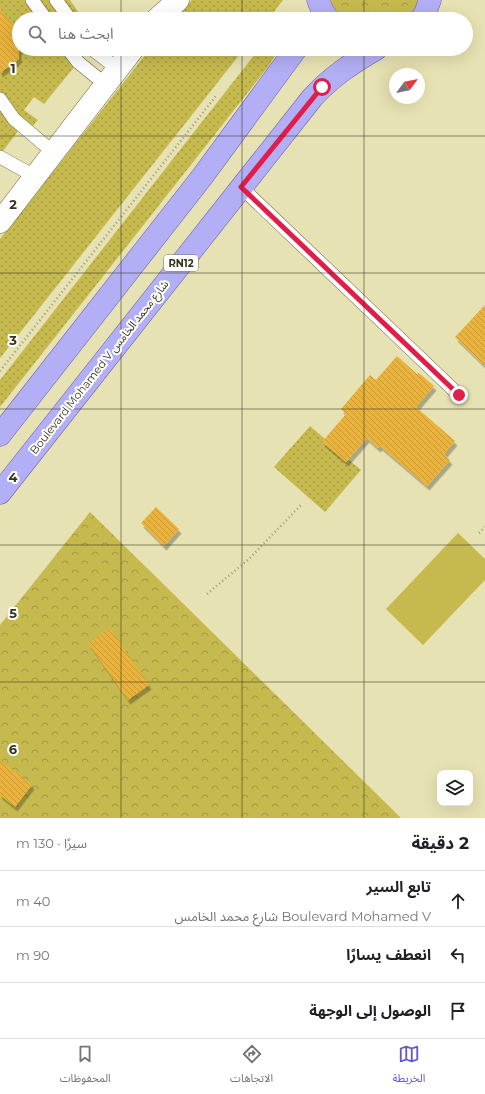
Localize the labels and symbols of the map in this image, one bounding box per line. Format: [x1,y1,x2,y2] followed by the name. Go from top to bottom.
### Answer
[10,60,16,76] text: 1
[389,68,425,104] north arrow
[313,78,331,96] route start
[9,196,17,212] text: 2
[164,255,198,271] road number: RN12
[27,277,172,457] street label: Boulevard Mohamed V شارع محمد الخامس
[8,332,17,348] text: 3
[450,386,468,404] route end
[9,469,18,485] text: 4
[9,605,17,621] text: 5
[9,741,18,757] text: 6

